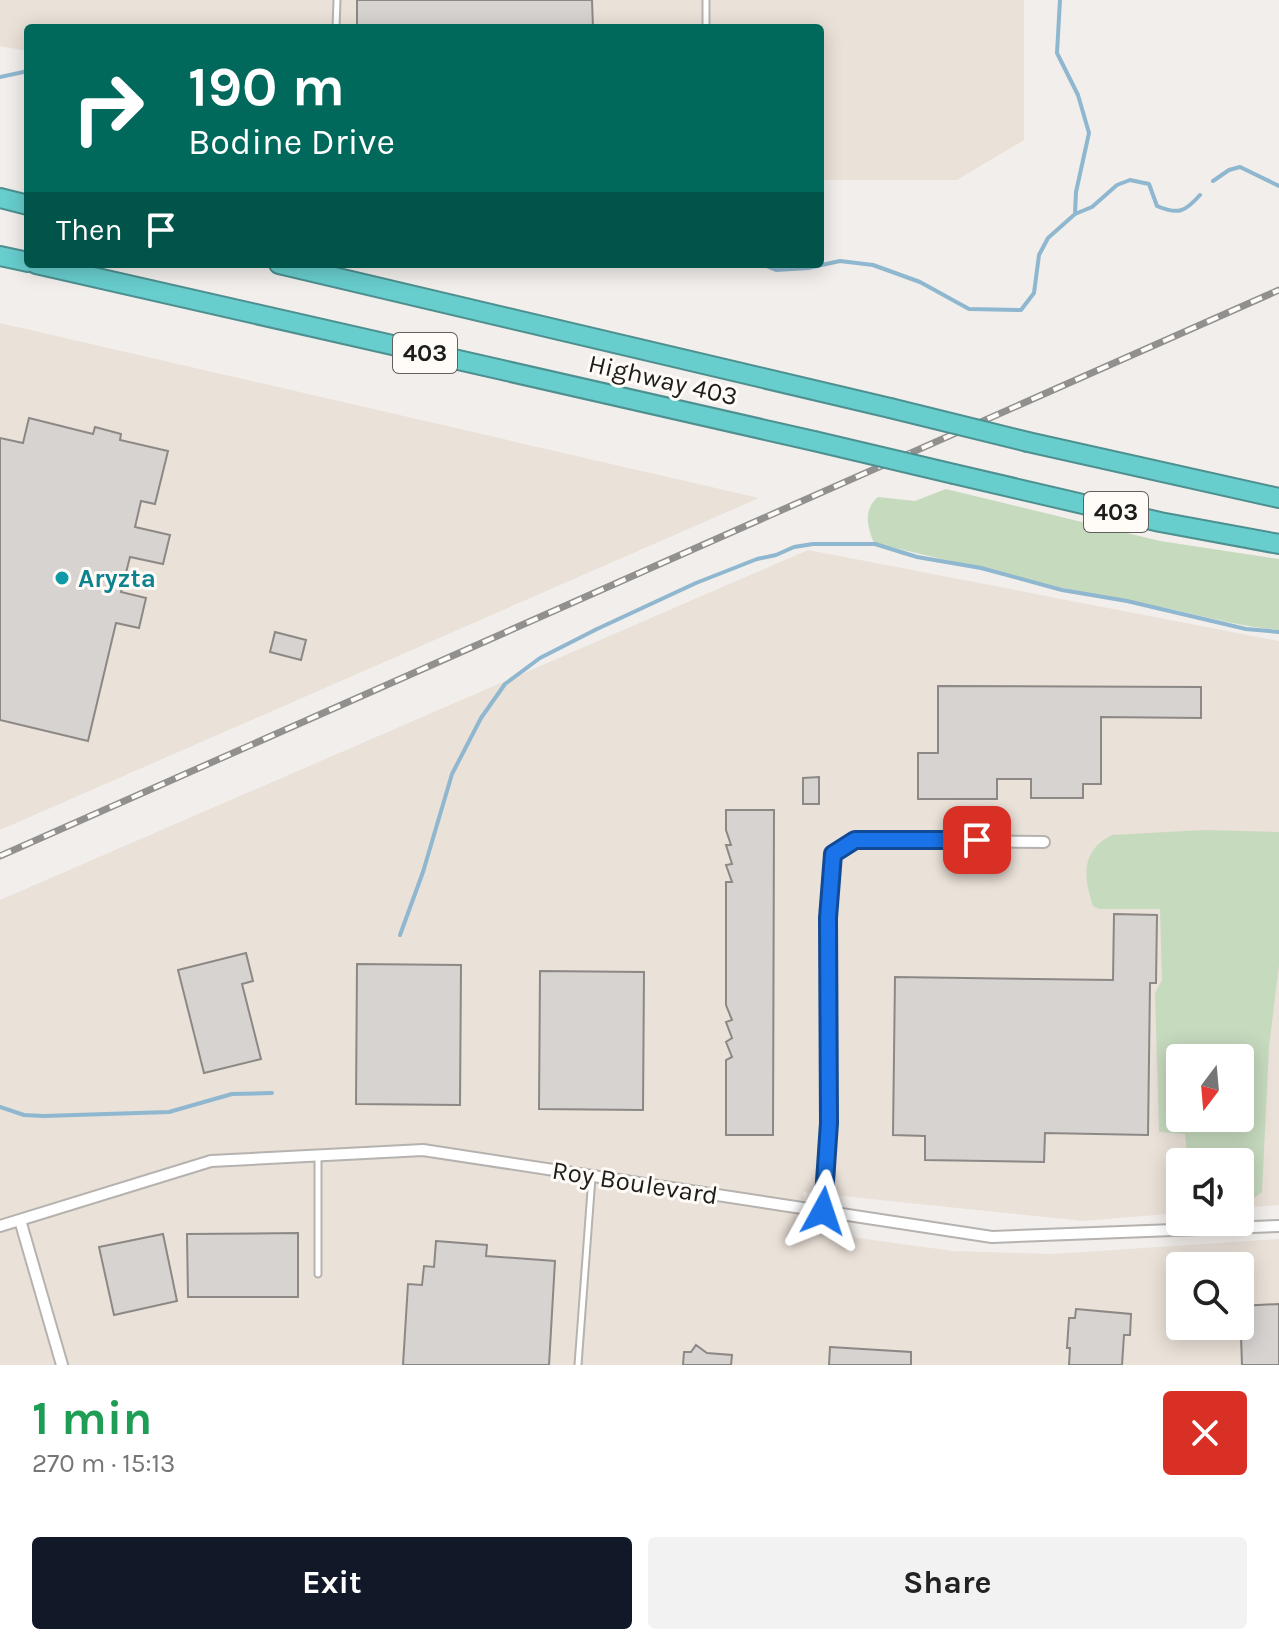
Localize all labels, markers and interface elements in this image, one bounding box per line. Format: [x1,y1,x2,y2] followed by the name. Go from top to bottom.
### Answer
[188,54,345,119] text: 190 m
[56,56,160,160] icon: right
[188,121,395,163] text: Bodine Drive
[139,208,183,252] icon: arrive
[56,212,123,248] text: Then
[393,333,457,373] road number: 403
[585,348,741,412] street label: Highway 403
[1084,492,1148,532] road number: 403
[78,563,156,594] place label: Aryzta
[53,569,71,587] marker: Aryzta
[943,806,1011,874] pin
[955,818,999,862] icon: arrive
[1166,1044,1254,1132] north arrow
[1166,1044,1254,1340] map controls
[1166,1148,1254,1236] button: sound
[550,1155,720,1211] street label: Roy Boulevard
[781,1169,865,1253] position arrow
[1166,1252,1254,1340] button: search
[32,1390,152,1446] text: 1 min
[1163,1391,1247,1475] button: close
[32,1448,175,1479] text: 270 m · 15:13
[32,1537,632,1629] button: Exit
[648,1537,1247,1629] button: Share

